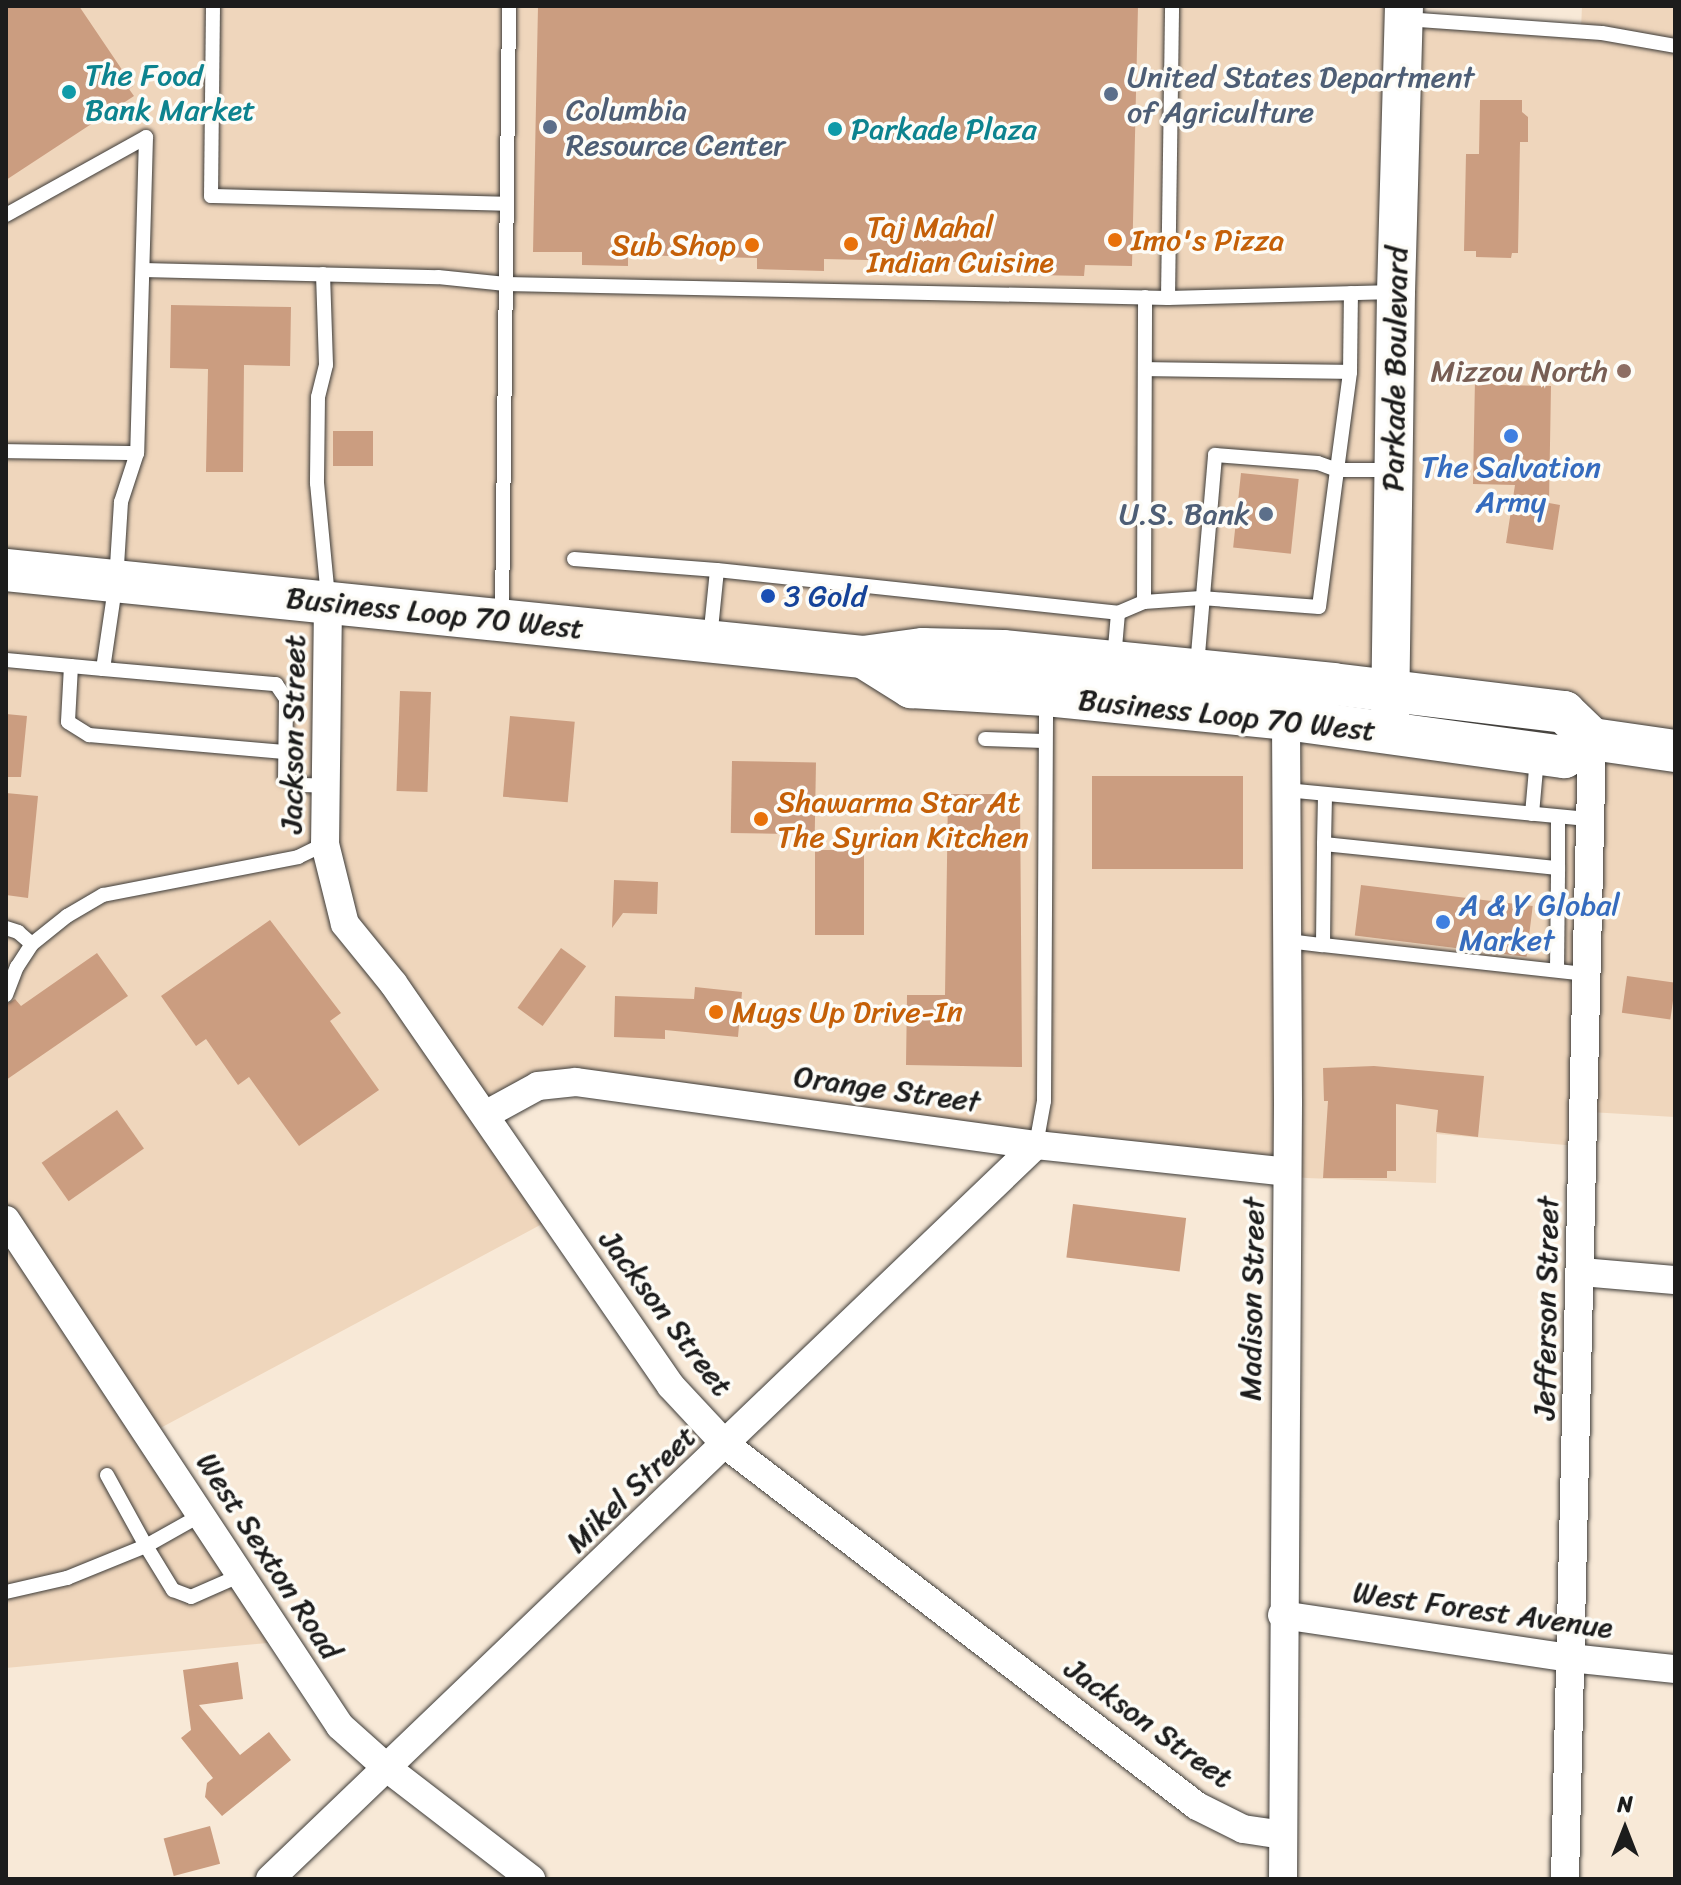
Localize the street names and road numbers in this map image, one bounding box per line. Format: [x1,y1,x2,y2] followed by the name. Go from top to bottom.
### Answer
[1375,246,1415,492] street label: Parkade Boulevard
[284,579,586,647] street label: Business Loop 70 West
[273,634,313,834] street label: Jackson Street
[1076,681,1378,749] street label: Business Loop 70 West
[791,1058,983,1120] street label: Orange Street
[1526,1196,1566,1420] street label: Jefferson Street
[1232,1197,1272,1401] street label: Madison Street
[592,1223,740,1403] street label: Jackson Street
[558,1418,704,1560] street label: Mikel Street
[189,1446,349,1666] street label: West Sexton Road
[1351,1574,1615,1646] street label: West Forest Avenue
[1058,1650,1240,1796] street label: Jackson Street

